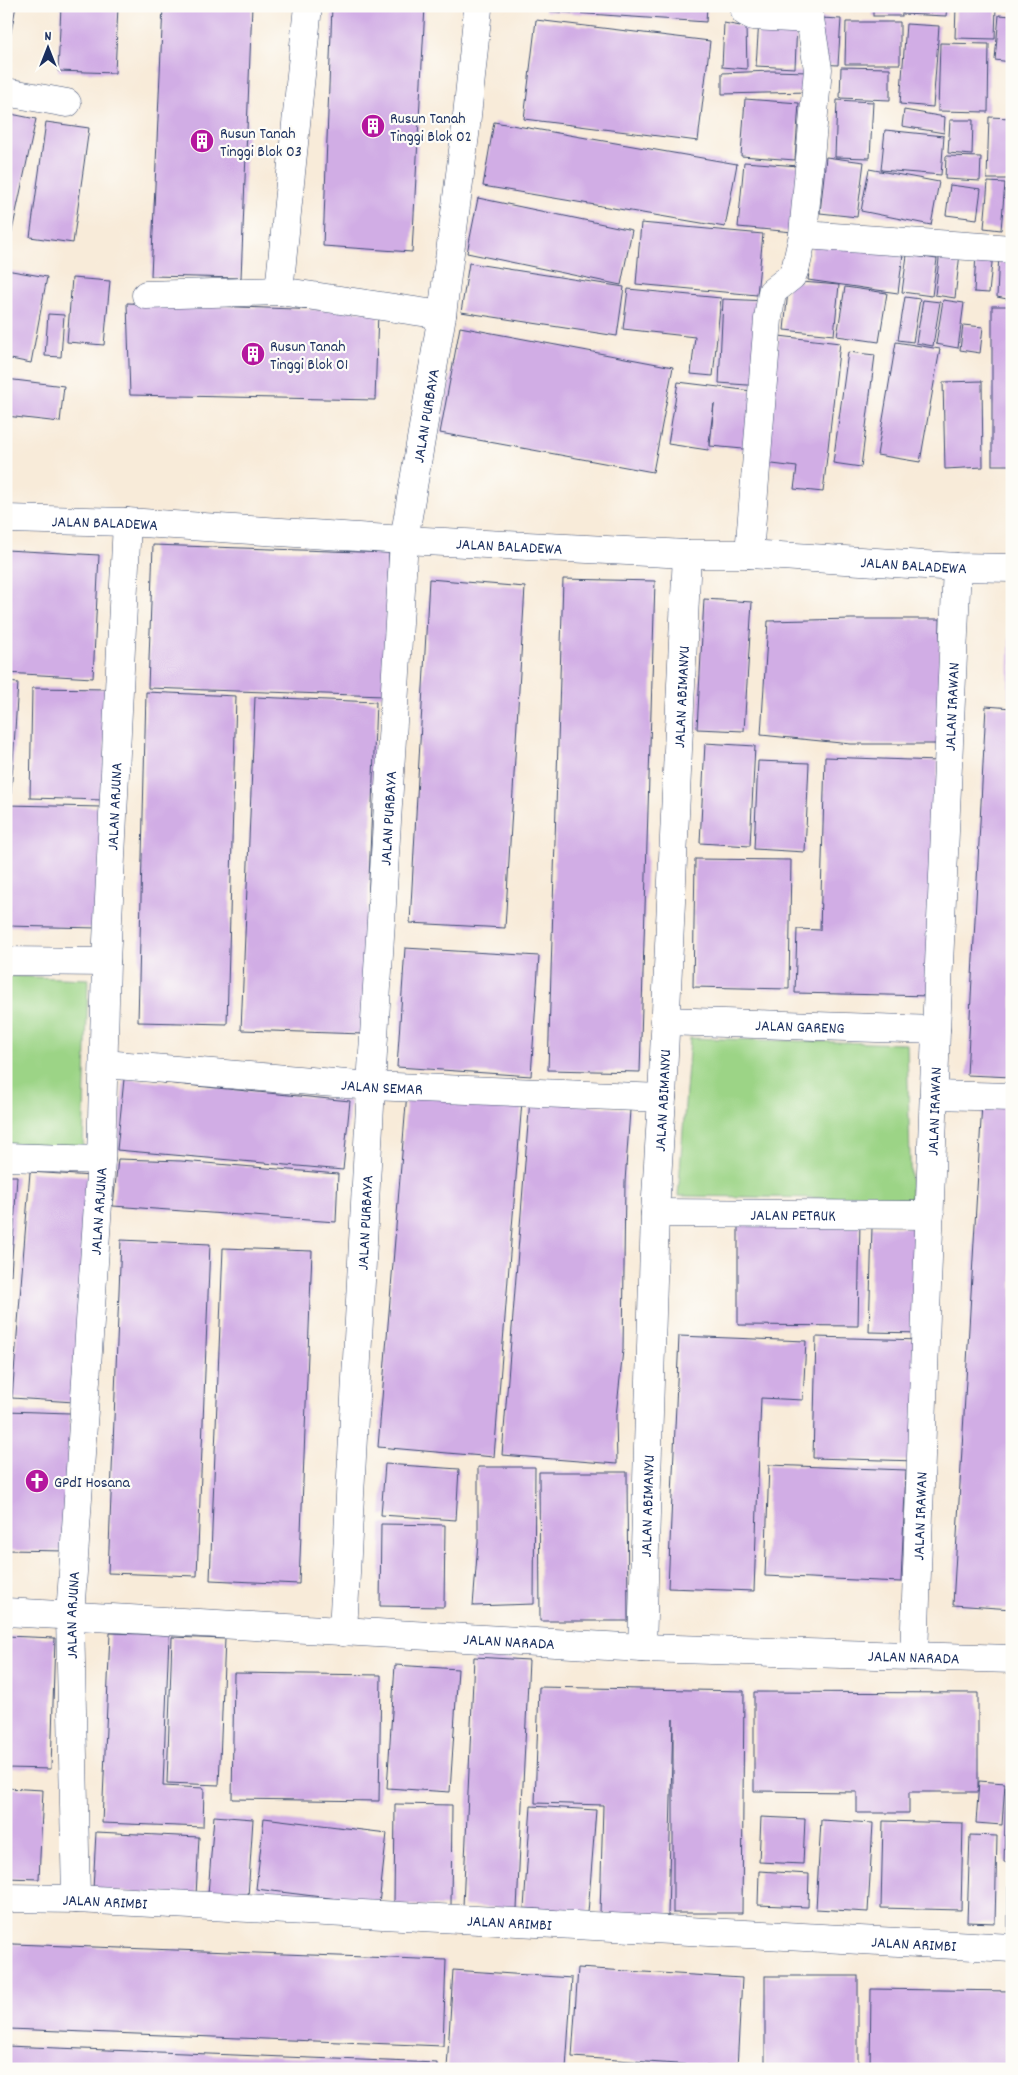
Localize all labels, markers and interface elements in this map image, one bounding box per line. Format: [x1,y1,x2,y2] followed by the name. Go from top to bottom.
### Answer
[22,22,72,72] north arrow
[45,27,52,47] text: N
[390,108,472,149] place label: Rusun Tanah Tinggi Blok 02
[360,113,386,139] building icon: Rusun Tanah Tinggi Blok 02
[220,123,302,164] place label: Rusun Tanah Tinggi Blok 03
[189,128,215,154] building icon: Rusun Tanah Tinggi Blok 03
[270,336,348,377] place label: Rusun Tanah Tinggi Blok 01
[240,341,266,367] building icon: Rusun Tanah Tinggi Blok 01
[408,367,447,465] street label: JALAN PURBAYA
[51,511,159,538] street label: JALAN BALADEWA
[455,534,563,562] street label: JALAN BALADEWA
[860,552,967,581] street label: JALAN BALADEWA
[669,645,697,749] street label: JALAN ABIMANYU
[940,662,967,752] street label: JALAN IRAWAN
[102,762,130,851] street label: JALAN ARJUNA
[375,770,404,867] street label: JALAN PURBAYA
[755,1015,845,1041] street label: JALAN GARENG
[650,1049,678,1152] street label: JALAN ABIMANYU
[923,1067,949,1156] street label: JALAN IRAWAN
[340,1075,423,1102] street label: JALAN SEMAR
[86,1166,115,1256] street label: JALAN ARJUNA
[353,1174,380,1271] street label: JALAN PURBAYA
[750,1205,836,1228] street label: JALAN PETRUK
[636,1455,662,1558] street label: JALAN ABIMANYU
[24,1468,50,1494] church icon: GPdI Hosana
[908,1471,934,1561] street label: JALAN IRAWAN
[54,1472,130,1495] place label: GPdI Hosana
[61,1570,87,1659] street label: JALAN ARJUNA
[463,1629,556,1657] street label: JALAN NARADA
[868,1646,960,1671] street label: JALAN NARADA
[62,1890,148,1917] street label: JALAN ARIMBI
[466,1910,552,1938] street label: JALAN ARIMBI
[871,1932,957,1959] street label: JALAN ARIMBI

